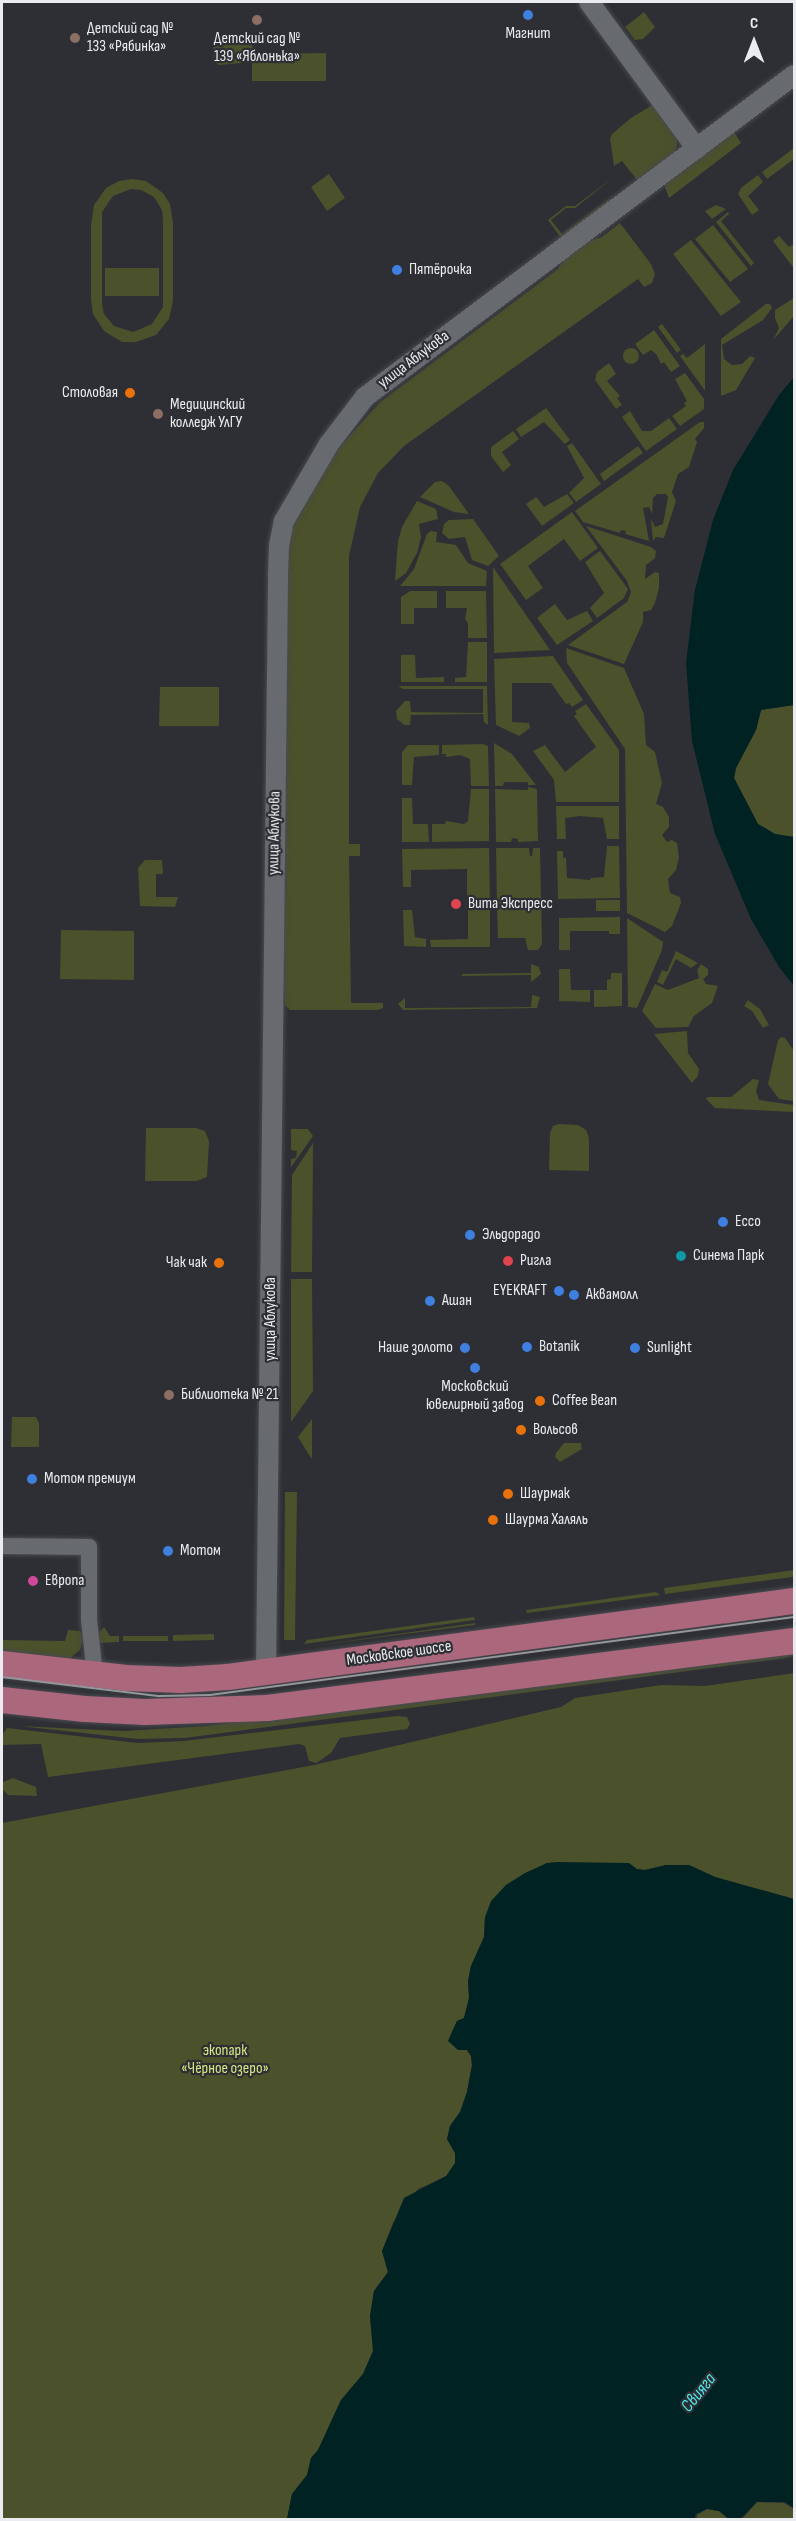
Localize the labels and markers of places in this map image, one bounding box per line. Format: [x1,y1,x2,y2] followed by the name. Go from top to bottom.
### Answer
[521,8,535,22] marker: Магнит
[250,13,264,27] marker: Детский сад № 139 «Яблонька»
[87,19,173,57] place label: Детский сад № 133 «Рябинка»
[505,24,551,44] place label: Магнит
[214,29,300,67] place label: Детский сад № 139 «Яблонька»
[68,31,82,45] marker: Детский сад № 133 «Рябинка»
[409,260,472,280] place label: Пятёрочка
[390,263,404,277] marker: Пятёрочка
[62,383,118,403] place label: Столовая
[123,386,137,400] marker: Столовая
[170,395,245,433] place label: Медицинский колледж УлГУ
[151,407,165,421] marker: Медицинский колледж УлГУ
[468,894,553,914] place label: Вита Экспресс
[449,897,463,911] marker: Вита Экспресс
[735,1212,761,1232] place label: Ecco
[716,1215,730,1229] marker: Ecco
[482,1225,540,1245] place label: Эльдорадо
[463,1228,477,1242] marker: Эльдорадо
[693,1246,764,1266] place label: Синема Парк
[674,1249,688,1263] marker: Синема Парк
[520,1251,551,1271] place label: Ригла
[166,1253,207,1273] place label: Чак чак
[501,1254,515,1268] marker: Ригла
[212,1256,226,1270] marker: Чак чак
[493,1281,547,1301] place label: EYEKRAFT
[552,1284,566,1298] marker: EYEKRAFT
[586,1285,638,1305] place label: Аквамолл
[567,1288,581,1302] marker: Аквамолл
[442,1291,472,1311] place label: Ашан
[423,1294,437,1308] marker: Ашан
[539,1337,580,1357] place label: Botanik
[378,1338,453,1358] place label: Наше золото
[647,1338,692,1358] place label: Sunlight
[520,1340,534,1354] marker: Botanik
[458,1341,472,1355] marker: Наше золото
[628,1341,642,1355] marker: Sunlight
[468,1361,482,1375] marker: Московский ювелирный завод
[426,1377,524,1415] place label: Московский ювелирный завод
[181,1385,278,1405] place label: Библиотека № 21
[162,1388,176,1402] marker: Библиотека № 21
[552,1391,617,1411] place label: Coffee Bean
[533,1394,547,1408] marker: Coffee Bean
[533,1420,578,1440] place label: Вольсов
[514,1423,528,1437] marker: Вольсов
[44,1469,136,1489] place label: Мотом премиум
[25,1472,39,1486] marker: Мотом премиум
[520,1484,570,1504] place label: Шаурмак
[501,1487,515,1501] marker: Шаурмак
[505,1510,588,1530] place label: Шаурма Халяль
[486,1513,500,1527] marker: Шаурма Халяль
[180,1541,221,1561] place label: Мотом
[161,1544,175,1558] marker: Мотом
[45,1571,85,1591] place label: Европа
[26,1574,40,1588] marker: Европа

